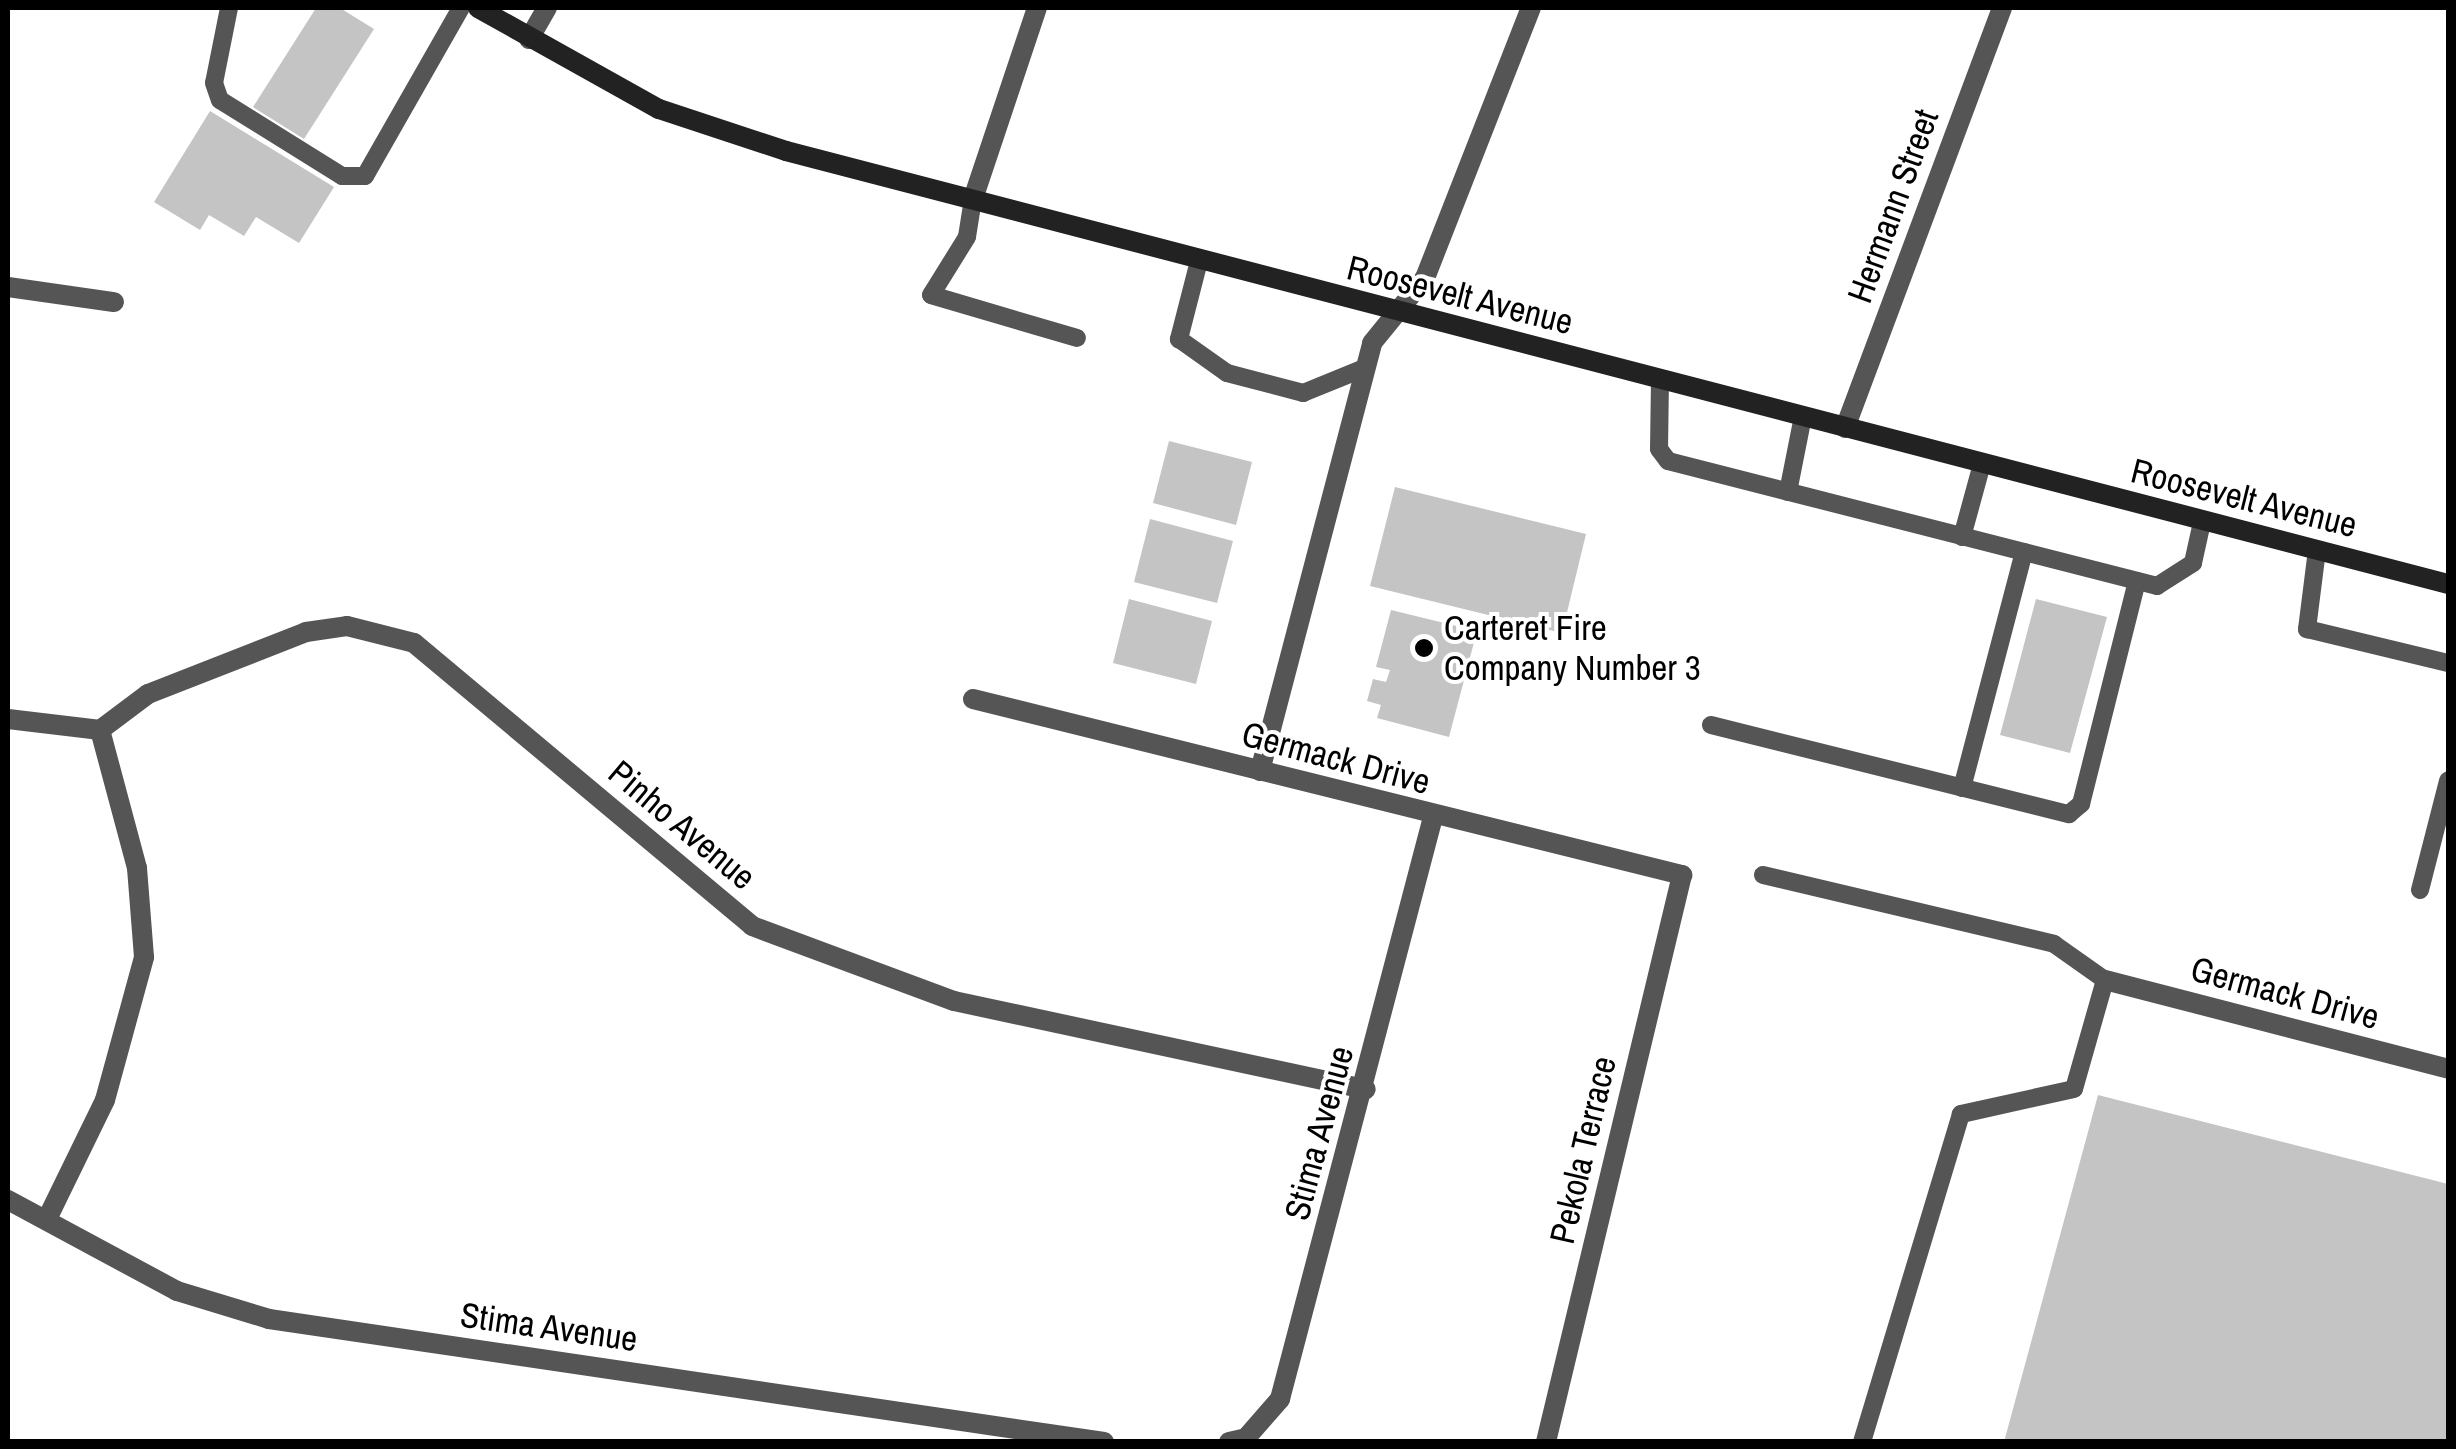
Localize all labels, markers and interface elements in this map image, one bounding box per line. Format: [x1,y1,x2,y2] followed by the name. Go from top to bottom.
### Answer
[1839,104,1947,308] street label: Hermann Street
[1342,247,1578,343] street label: Roosevelt Avenue
[2126,450,2362,546] street label: Roosevelt Avenue
[1444,607,1701,689] place label: Carteret Fire Company Number 3
[1413,637,1435,659] marker: Carteret Fire Company Number 3
[1237,713,1435,803] street label: Germack Drive
[600,751,764,899] street label: Pinho Avenue
[2186,948,2384,1038] street label: Germack Drive
[1275,1041,1363,1225] street label: Stima Avenue
[1541,1052,1625,1248] street label: Pekola Terrace
[457,1294,641,1360] street label: Stima Avenue

